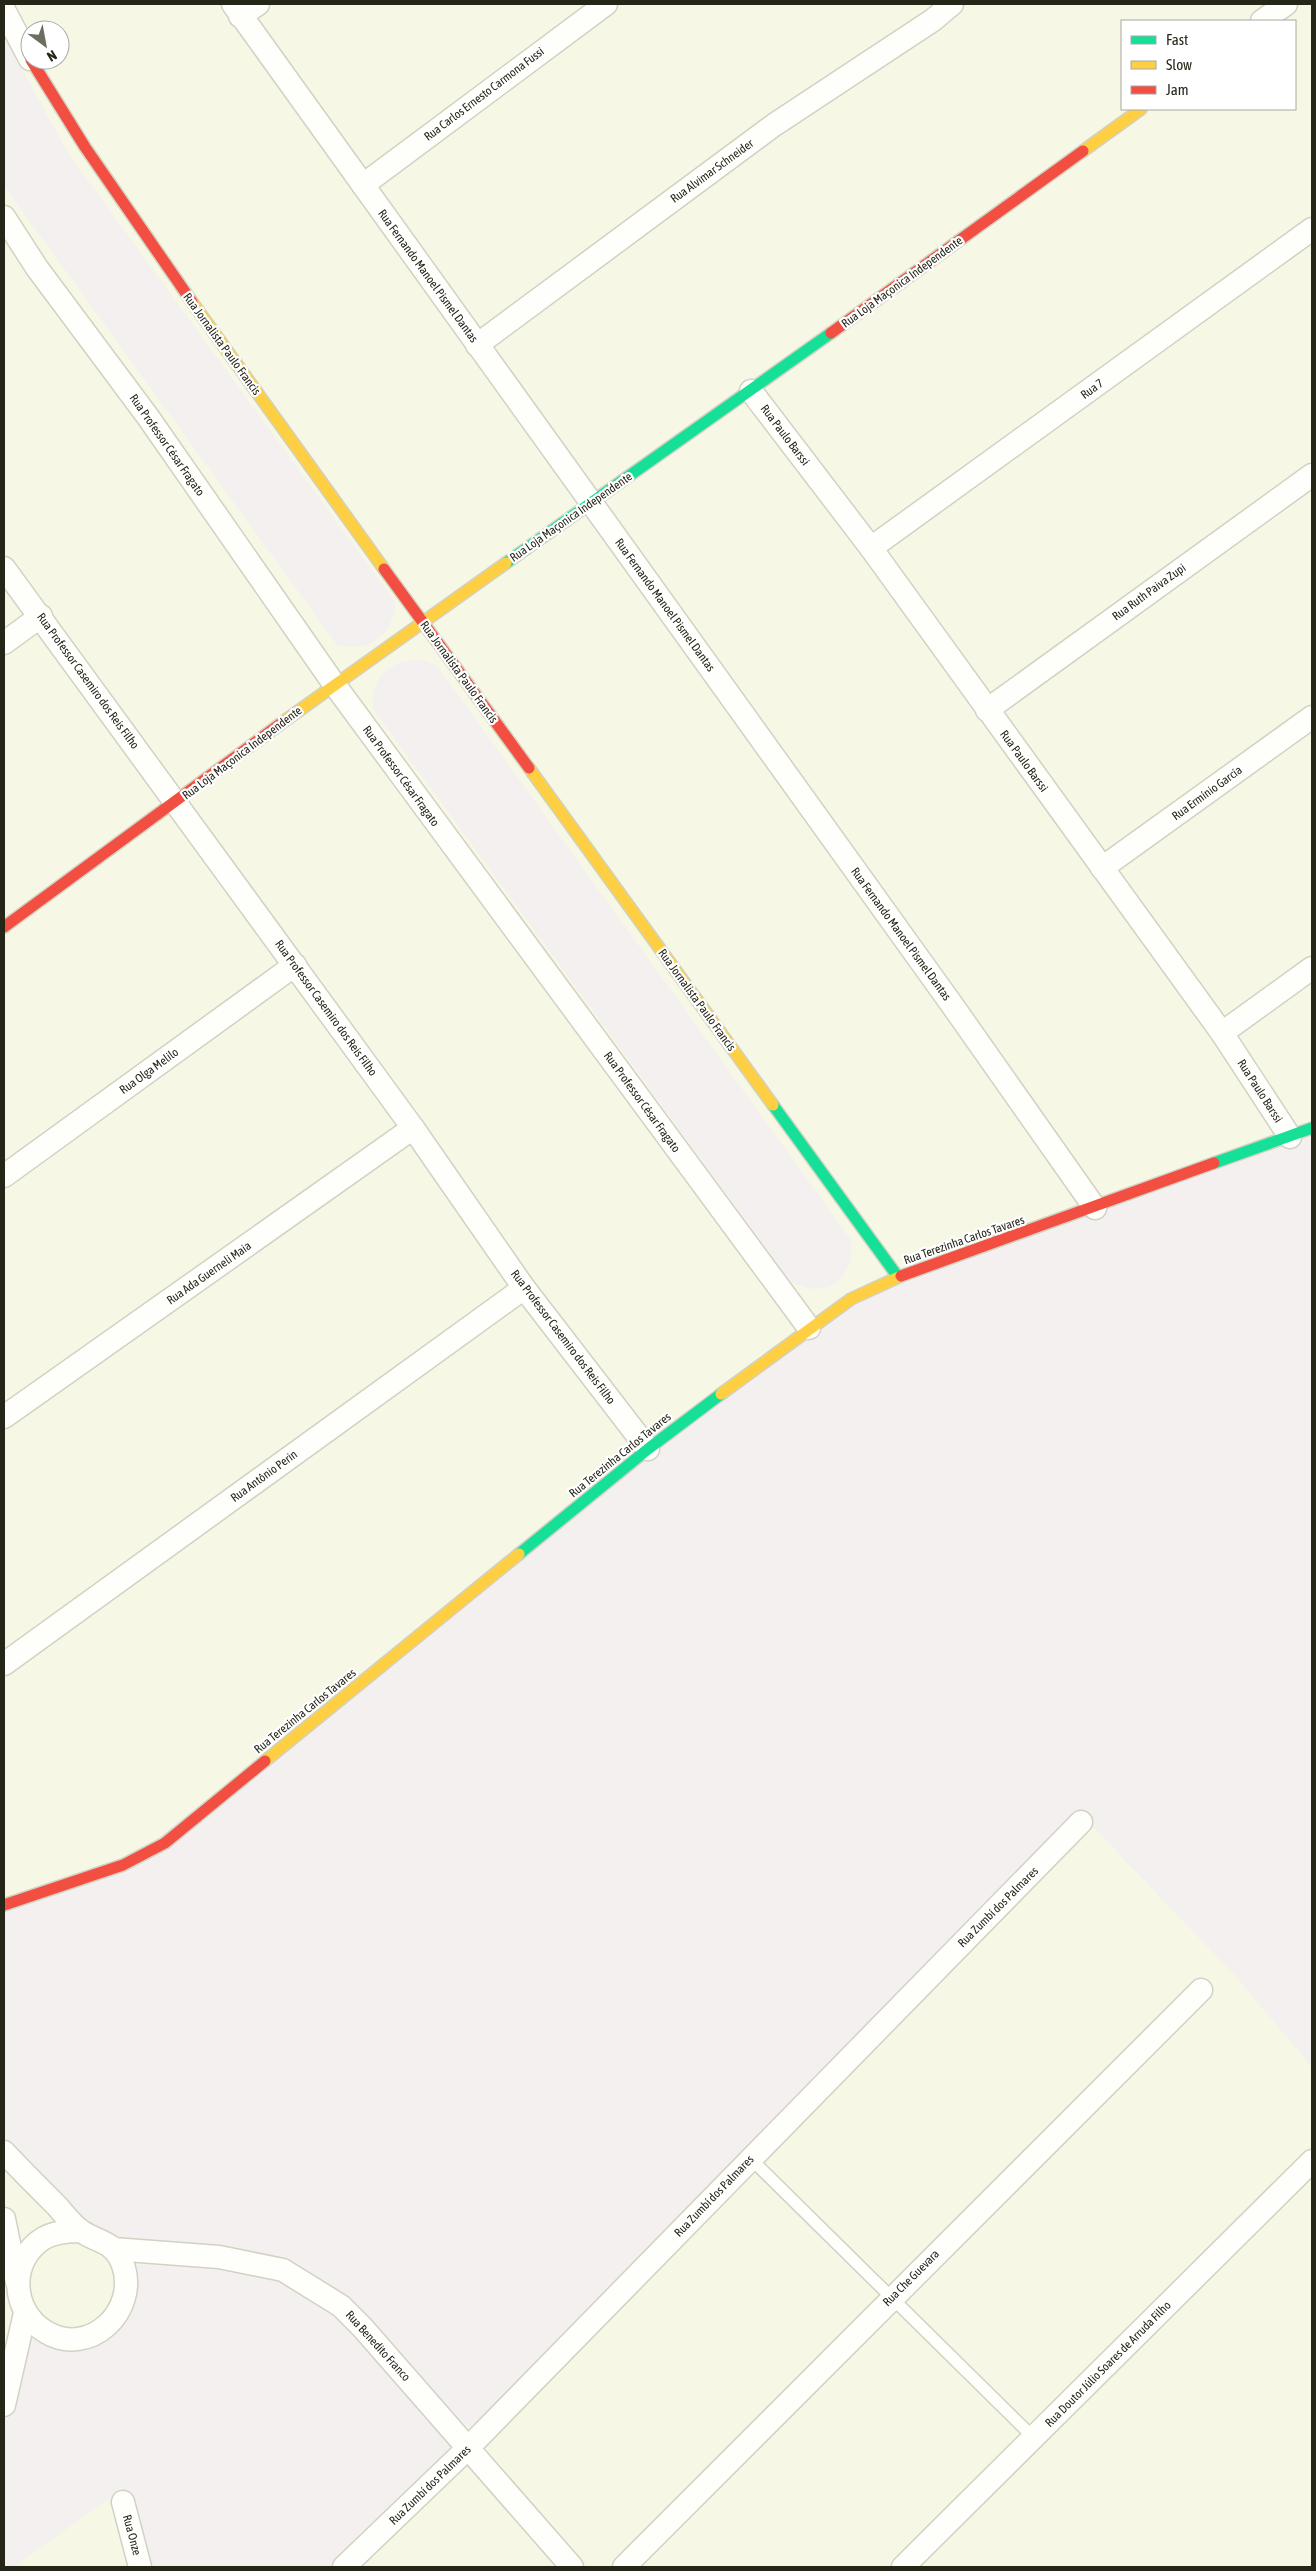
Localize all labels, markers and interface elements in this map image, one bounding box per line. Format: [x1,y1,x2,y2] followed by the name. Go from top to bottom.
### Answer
[20,20,70,70] north arrow
[1121,20,1296,110] legend
[1166,31,1188,48] text: Fast
[421,44,547,144] street label: Rua Carlos Ernesto Carmona Fussi
[44,47,60,65] text: N
[1166,56,1192,73] text: Slow
[1166,81,1189,98] text: Jam
[668,136,757,206] street label: Rua Alvimar Schneider
[375,207,481,345] street label: Rua Fernando Manoel Pismel Dantas
[839,233,965,331] street label: Rua Loja Maçonica Independente
[180,290,264,398] street label: Rua Jornalista Paulo Francis
[1078,376,1106,402] street label: Rua 7
[127,391,208,499] street label: Rua Professor César Fragato
[758,402,812,468] street label: Rua Paulo Barssi
[507,469,635,565] street label: Rua Loja Maçonica Independente
[612,536,718,674] street label: Rua Fernando Manoel Pismel Dantas
[1110,561,1188,623] street label: Rua Ruth Paiva Zupi
[34,610,142,752] street label: Rua Professor Casemiro dos Reis Filho
[417,618,501,726] street label: Rua Jornalista Paulo Francis
[180,703,304,803] street label: Rua Loja Maçonica Independente
[360,723,442,829] street label: Rua Professor César Fragato
[997,728,1051,794] street label: Rua Paulo Barssi
[1169,763,1245,823] street label: Rua Ermínio García
[848,865,954,1003] street label: Rua Fernando Manoel Pismel Dantas
[272,937,380,1079] street label: Rua Professor Casemiro dos Reis Filho
[655,946,739,1054] street label: Rua Jornalista Paulo Francis
[117,1045,181,1097] street label: Rua Olga Melilo
[601,1049,683,1155] street label: Rua Professor César Fragato
[1234,1057,1286,1125] street label: Rua Paulo Barssi
[902,1213,1026,1267] street label: Rua Terezinha Carlos Tavares
[164,1239,254,1307] street label: Rua Ada Guerneli Maia
[508,1267,618,1407] street label: Rua Professor Casemiro dos Reis Filho
[566,1410,674,1500] street label: Rua Terezinha Carlos Tavares
[228,1447,300,1505] street label: Rua Antônio Perin
[251,1666,359,1756] street label: Rua Terezinha Carlos Tavares
[955,1864,1041,1950] street label: Rua Zumbí dos Palmares
[671,2152,757,2240] street label: Rua Zumbí dos Palmares
[880,2247,942,2309] street label: Rua Che Guevara
[1042,2298,1174,2430] street label: Rua Doutor Júlio Soares de Arruda Filho
[343,2308,413,2384] street label: Rua Benedito Franco
[386,2442,474,2528] street label: Rua Zumbí dos Palmares
[120,2513,144,2557] street label: Rua Onze

